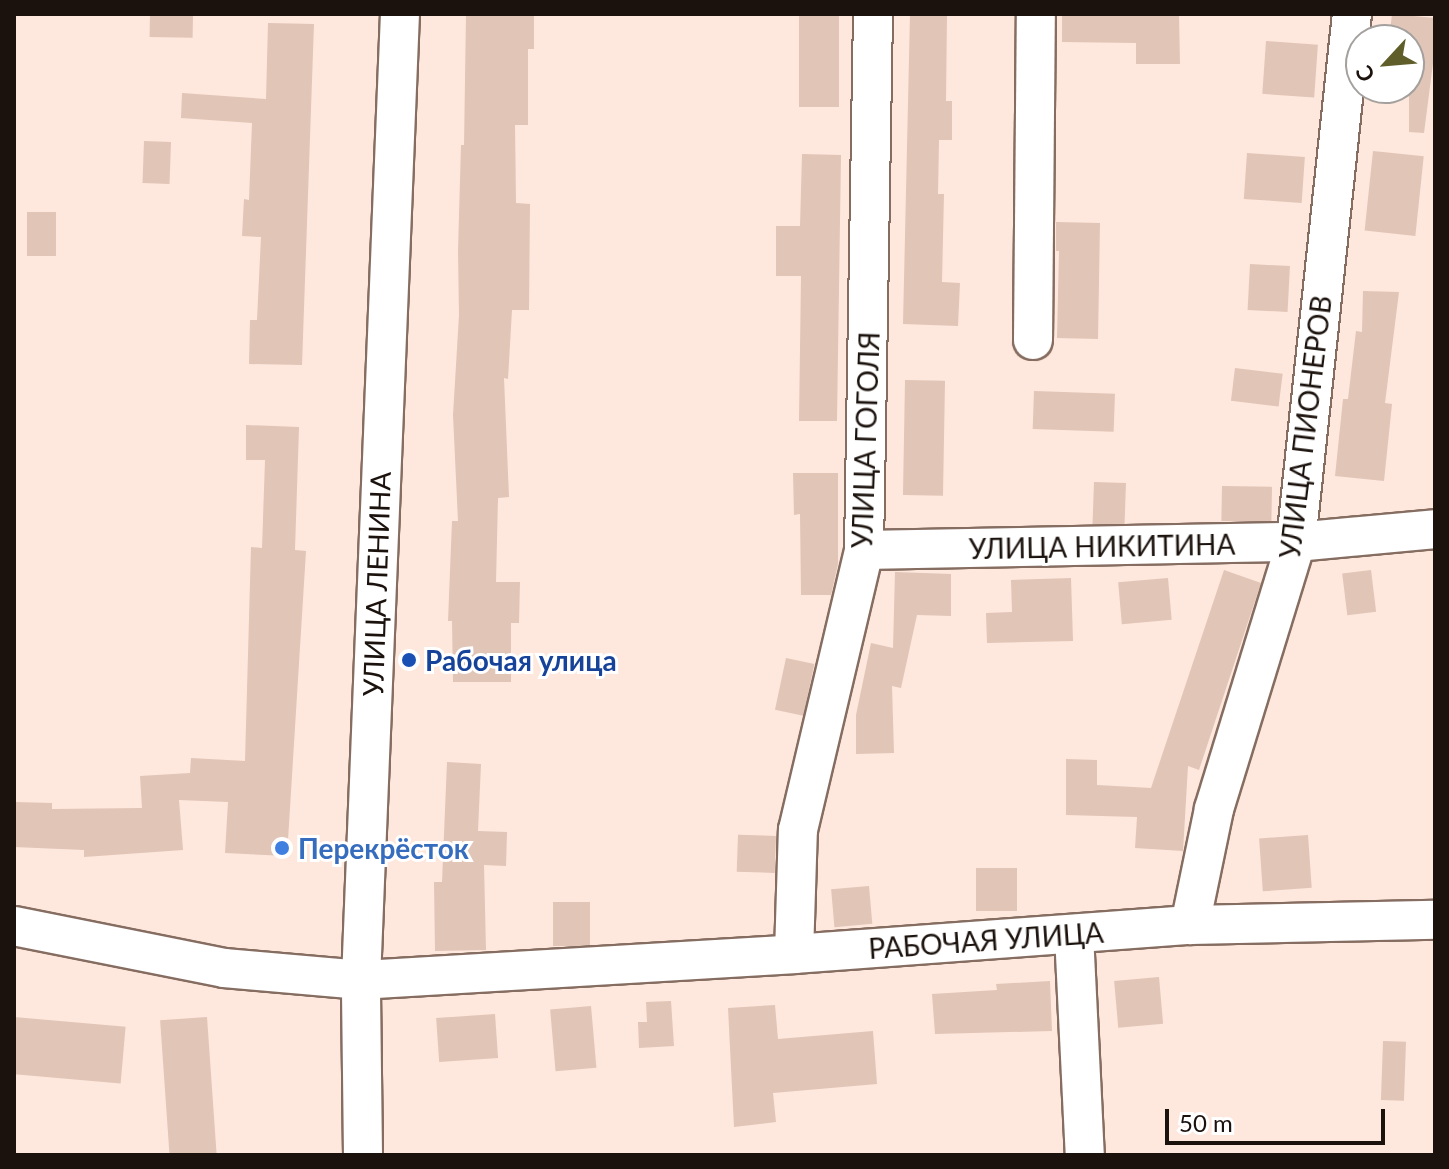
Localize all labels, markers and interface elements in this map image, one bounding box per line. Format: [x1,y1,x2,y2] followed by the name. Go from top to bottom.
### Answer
[1345,24,1425,104] north arrow
[1349,61,1380,86] text: С
[1272,294,1338,560] street label: УЛИЦА ПИОНЕРОВ
[844,331,886,549] street label: УЛИЦА ГОГОЛЯ
[355,471,397,697] street label: УЛИЦА ЛЕНИНА
[968,527,1236,565] street label: УЛИЦА НИКИТИНА
[425,643,617,677] place label: Рабочая улица
[400,651,418,669] marker: Рабочая улица
[298,831,469,865] place label: Перекрёсток
[273,839,291,857] marker: Перекрёсток
[867,915,1105,965] street label: РАБОЧАЯ УЛИЦА
[1169,1093,1389,1143] scale bar
[1179,1108,1233,1137] text: 50 m

